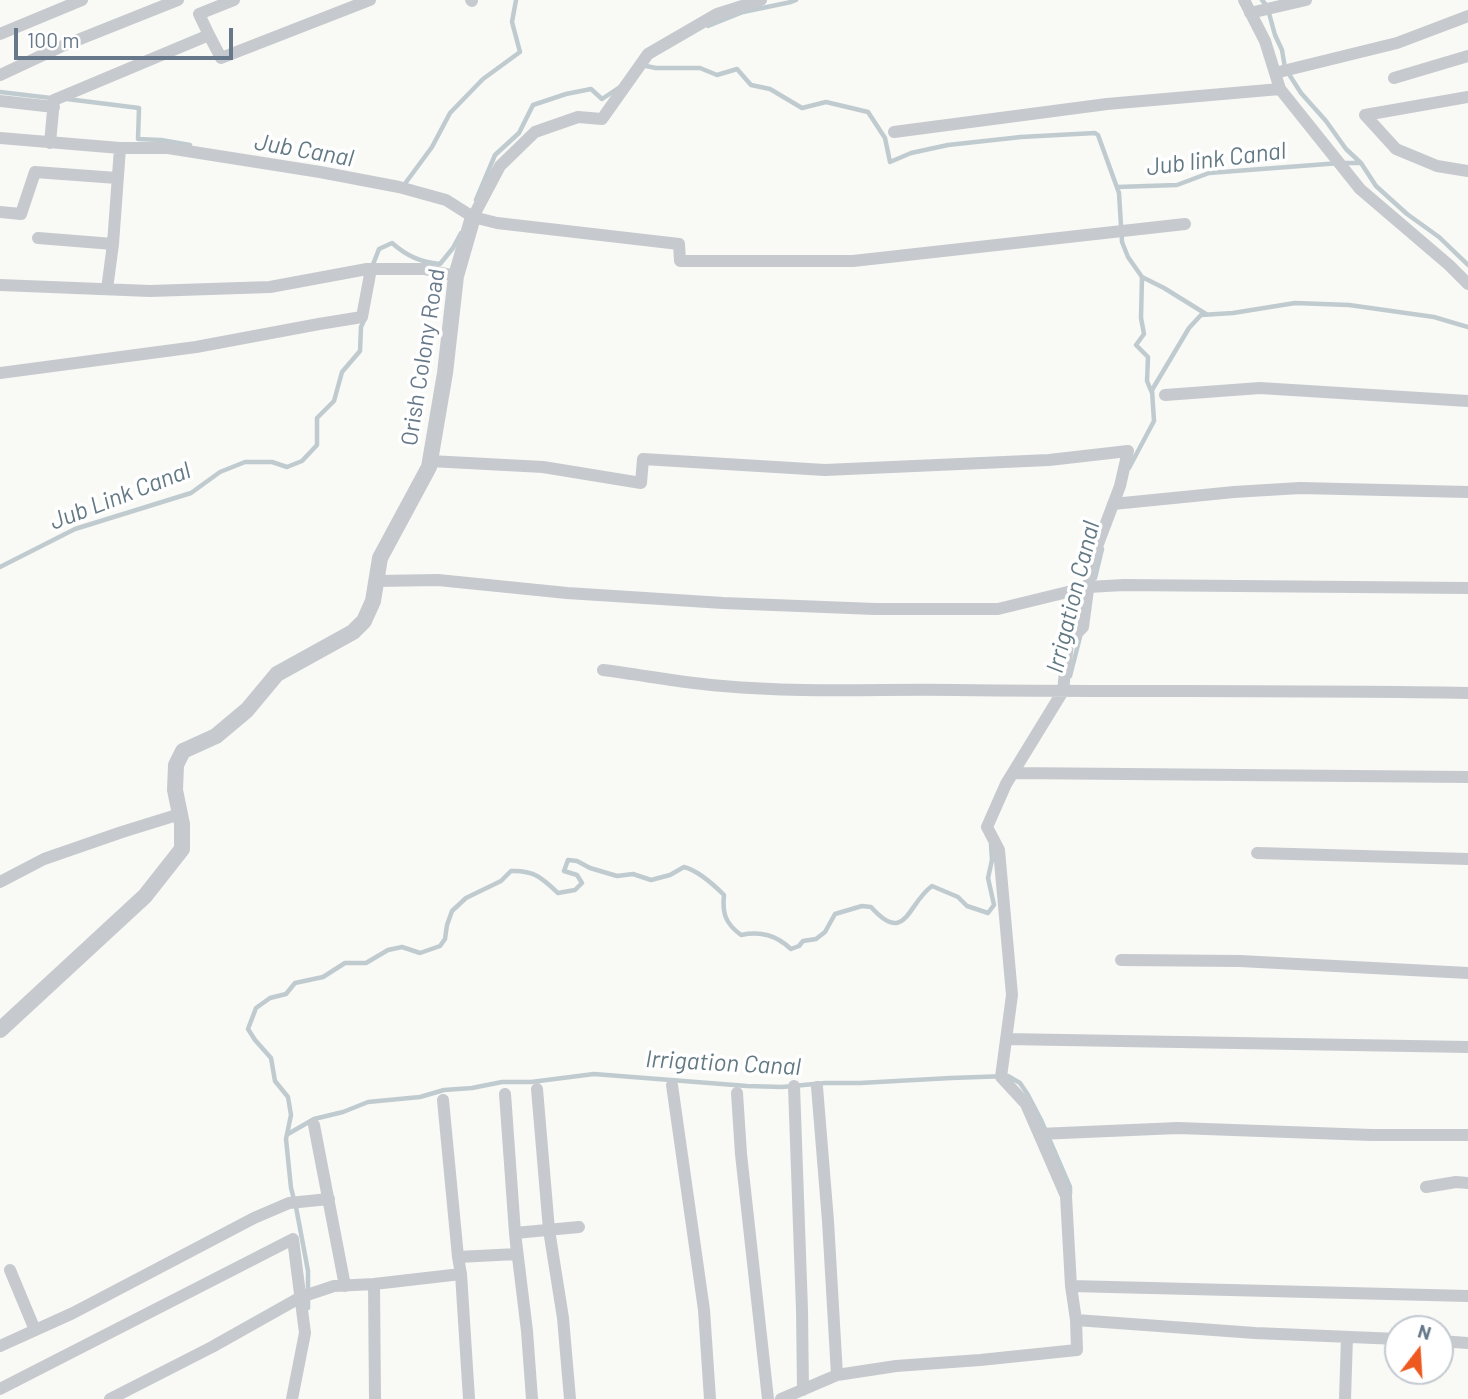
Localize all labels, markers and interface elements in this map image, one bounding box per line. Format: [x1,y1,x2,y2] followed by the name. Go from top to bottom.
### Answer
[18,14,236,58] scale bar
[27,27,80,52] text: 100 m
[252,127,356,173] water label: Jub Canal
[1144,136,1288,182] water label: Jub link Canal
[395,266,451,448] street label: Orish Colony Road
[46,456,194,536] water label: Jub Link Canal
[1040,518,1106,676] water label: Irrigation Canal
[645,1045,801,1081] water label: Irrigation Canal
[1384,1315,1454,1385] north arrow
[1415,1319,1434,1344] text: N

